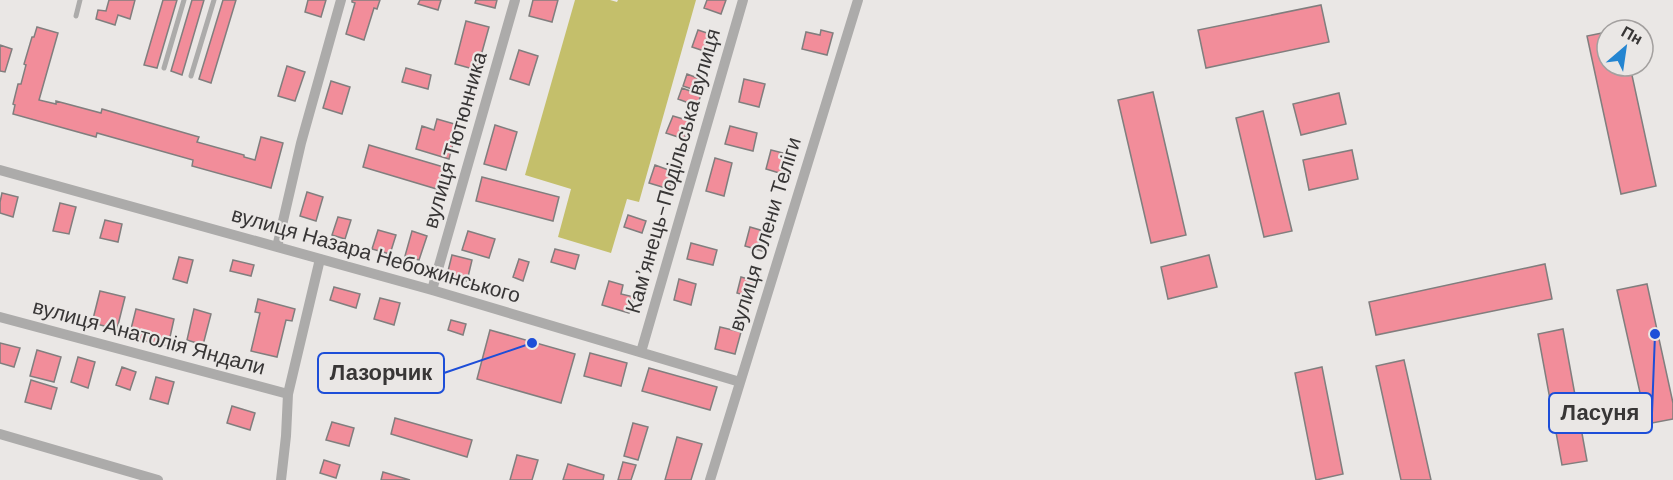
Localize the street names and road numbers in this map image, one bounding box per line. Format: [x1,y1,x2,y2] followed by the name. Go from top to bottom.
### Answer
[619,25,727,317] street label: Камʼянець-Подільська вулиця
[416,48,494,232] street label: вулиця Тютюнника
[722,134,808,334] street label: вулиця Олени Теліги
[228,200,524,310] street label: вулиця Назара Небожинського
[30,292,268,382] street label: вулиця Анатолія Яндали

